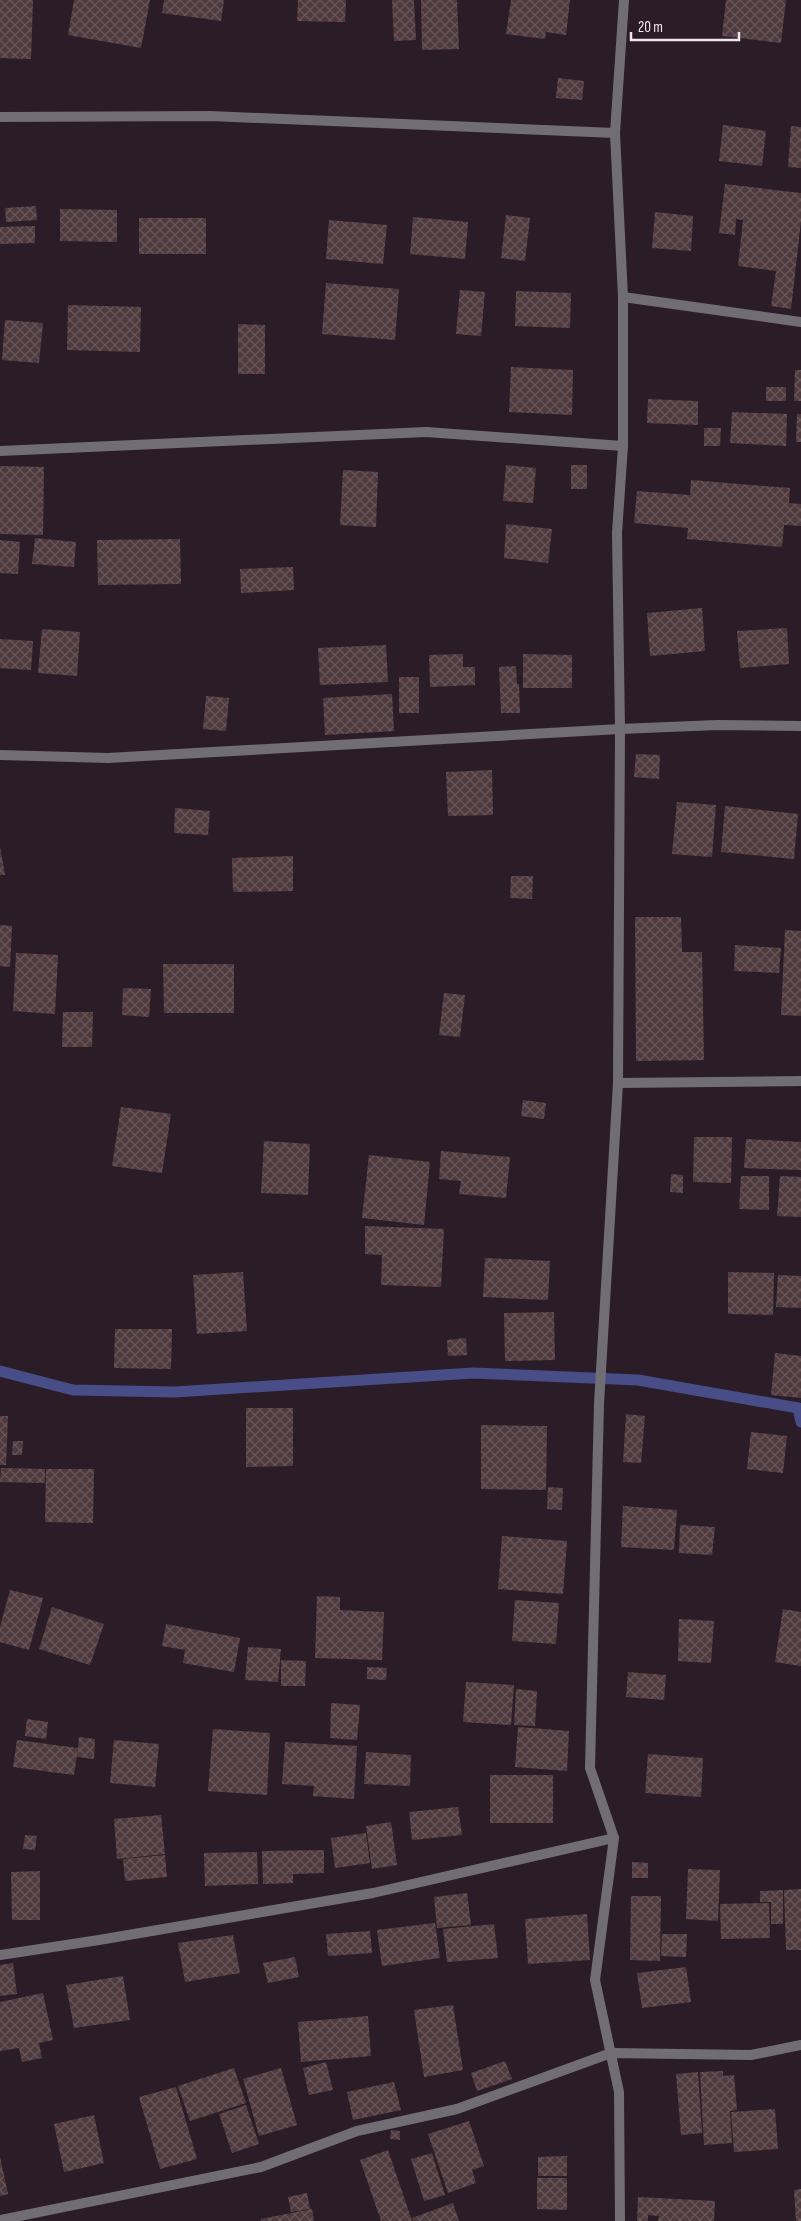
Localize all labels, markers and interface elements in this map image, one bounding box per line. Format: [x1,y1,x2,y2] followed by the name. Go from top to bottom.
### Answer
[631,10,738,42] scale bar
[638,18,663,37] text: 20 m

